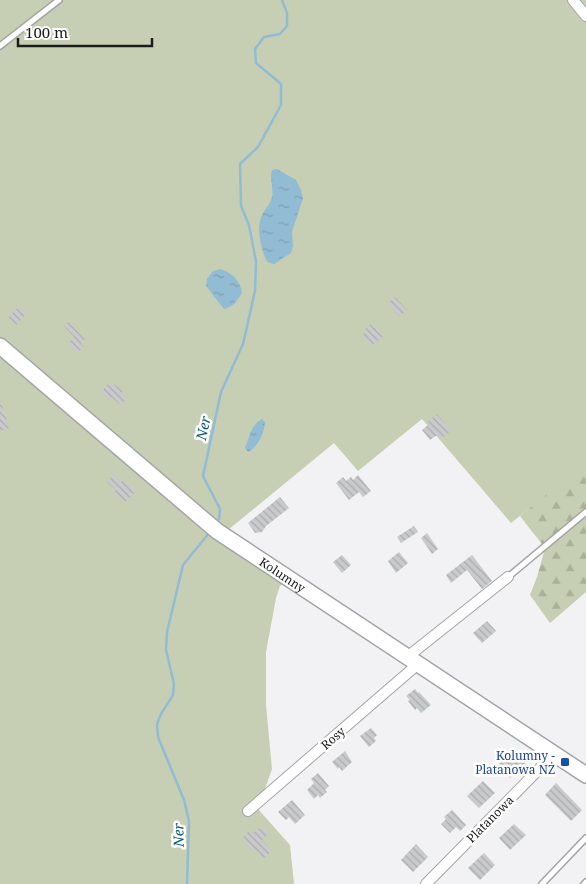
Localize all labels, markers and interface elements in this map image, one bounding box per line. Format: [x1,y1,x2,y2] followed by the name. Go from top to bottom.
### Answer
[18,15,151,47] scale bar
[25,22,68,42] text: 100 m
[191,414,215,443] water label: Ner
[256,553,309,596] street label: Kolumny
[317,723,349,753] street label: Rosy
[475,747,555,778] place label: Kolumny - Platanowa NŻ
[559,756,571,768] marker: Kolumny - Platanowa NŻ
[463,791,518,846] street label: Platanowa
[168,822,188,848] water label: Ner

